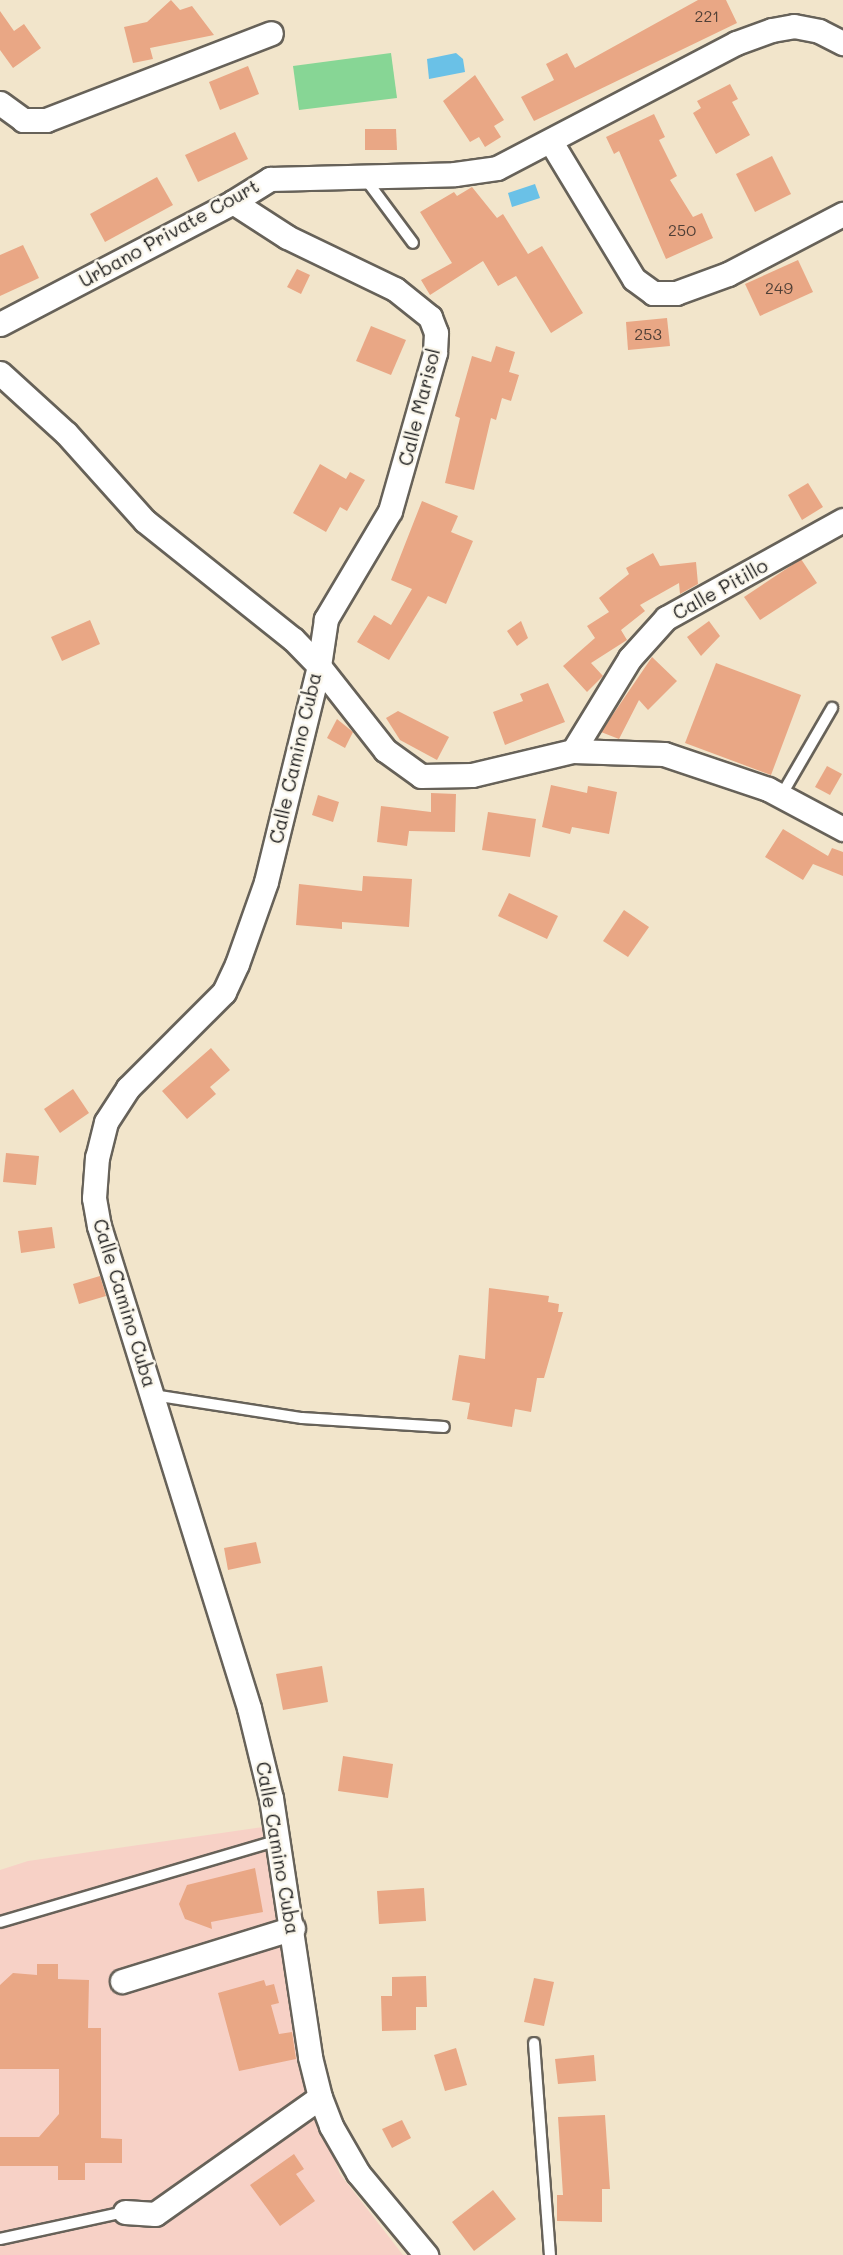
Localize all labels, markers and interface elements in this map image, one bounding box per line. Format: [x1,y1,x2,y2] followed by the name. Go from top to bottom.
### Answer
[695,6,719,26] house number: 221
[75,174,263,292] street label: Urbano Private Court
[668,220,696,240] house number: 250
[765,278,793,298] house number: 249
[634,324,662,344] house number: 253
[393,346,445,468] street label: Calle Marisol
[668,554,772,624] street label: Calle Pitillo
[264,670,326,846] street label: Calle Camino Cuba
[89,1216,161,1390] street label: Calle Camino Cuba
[252,1760,304,1936] street label: Calle Camino Cuba

